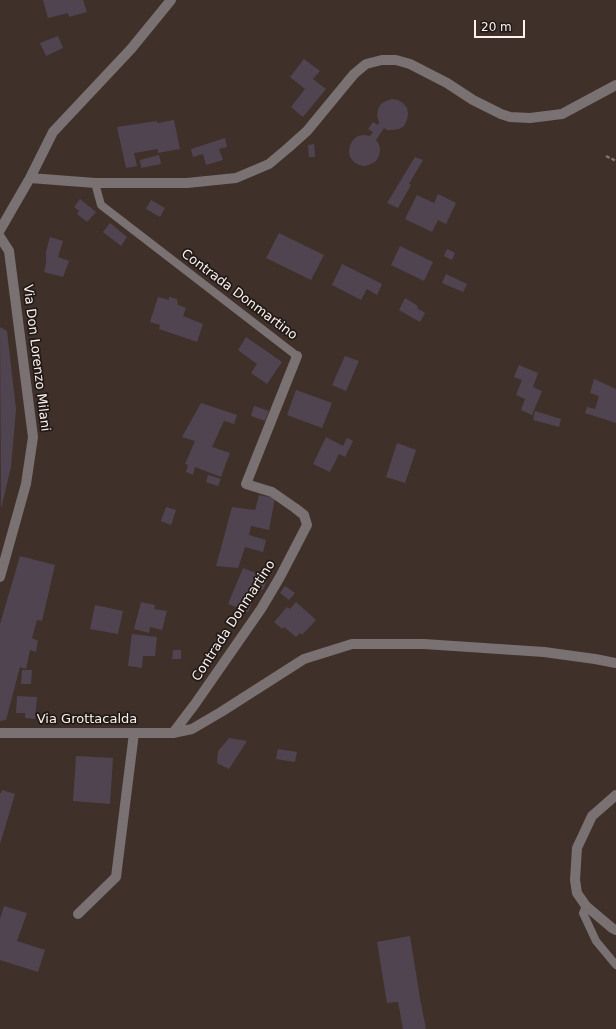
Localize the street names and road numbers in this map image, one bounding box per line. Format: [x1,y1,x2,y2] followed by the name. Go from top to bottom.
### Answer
[178,246,300,344] street label: Contrada Donmartino
[19,284,53,432] street label: Via Don Lorenzo Milani
[189,558,279,684] street label: Contrada Donmartino
[37,712,137,728] street label: Via Grottacalda

